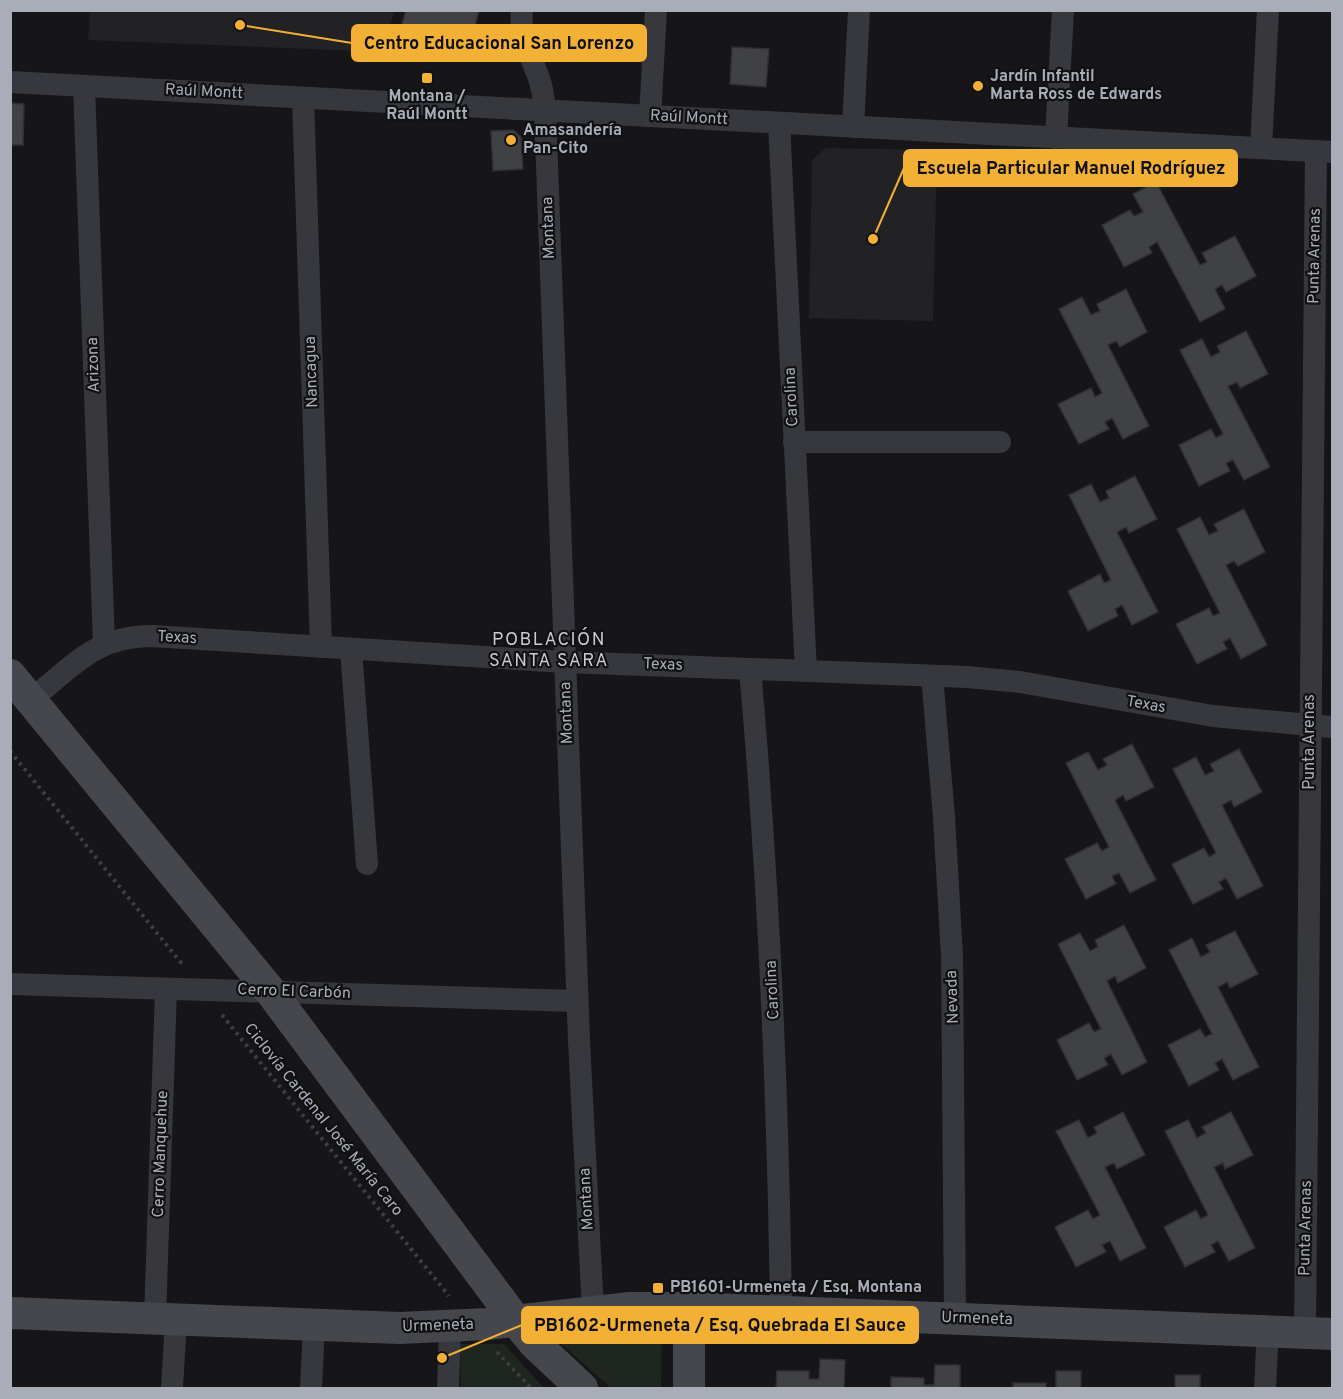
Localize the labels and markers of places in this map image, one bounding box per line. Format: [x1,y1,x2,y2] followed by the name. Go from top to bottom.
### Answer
[352,25,646,61] callout: Centro Educacional San Lorenzo
[990,67,1162,105] place label: Jardín Infantil Marta Ross de Edwards
[420,71,434,85] marker: Montana / Raúl Montt
[971,79,985,93] marker: Jardín Infantil Marta Ross de Edwards
[386,87,468,125] place label: Montana / Raúl Montt
[523,121,622,159] place label: Amasandería Pan-Cito
[504,133,518,147] marker: Amasandería Pan-Cito
[904,150,1237,186] callout: Escuela Particular Manuel Rodríguez
[670,1278,922,1298] place label: PB1601-Urmeneta / Esq. Montana
[651,1281,665,1295] marker: PB1601-Urmeneta / Esq. Montana
[522,1307,918,1343] callout: PB1602-Urmeneta / Esq. Quebrada El Sauce

